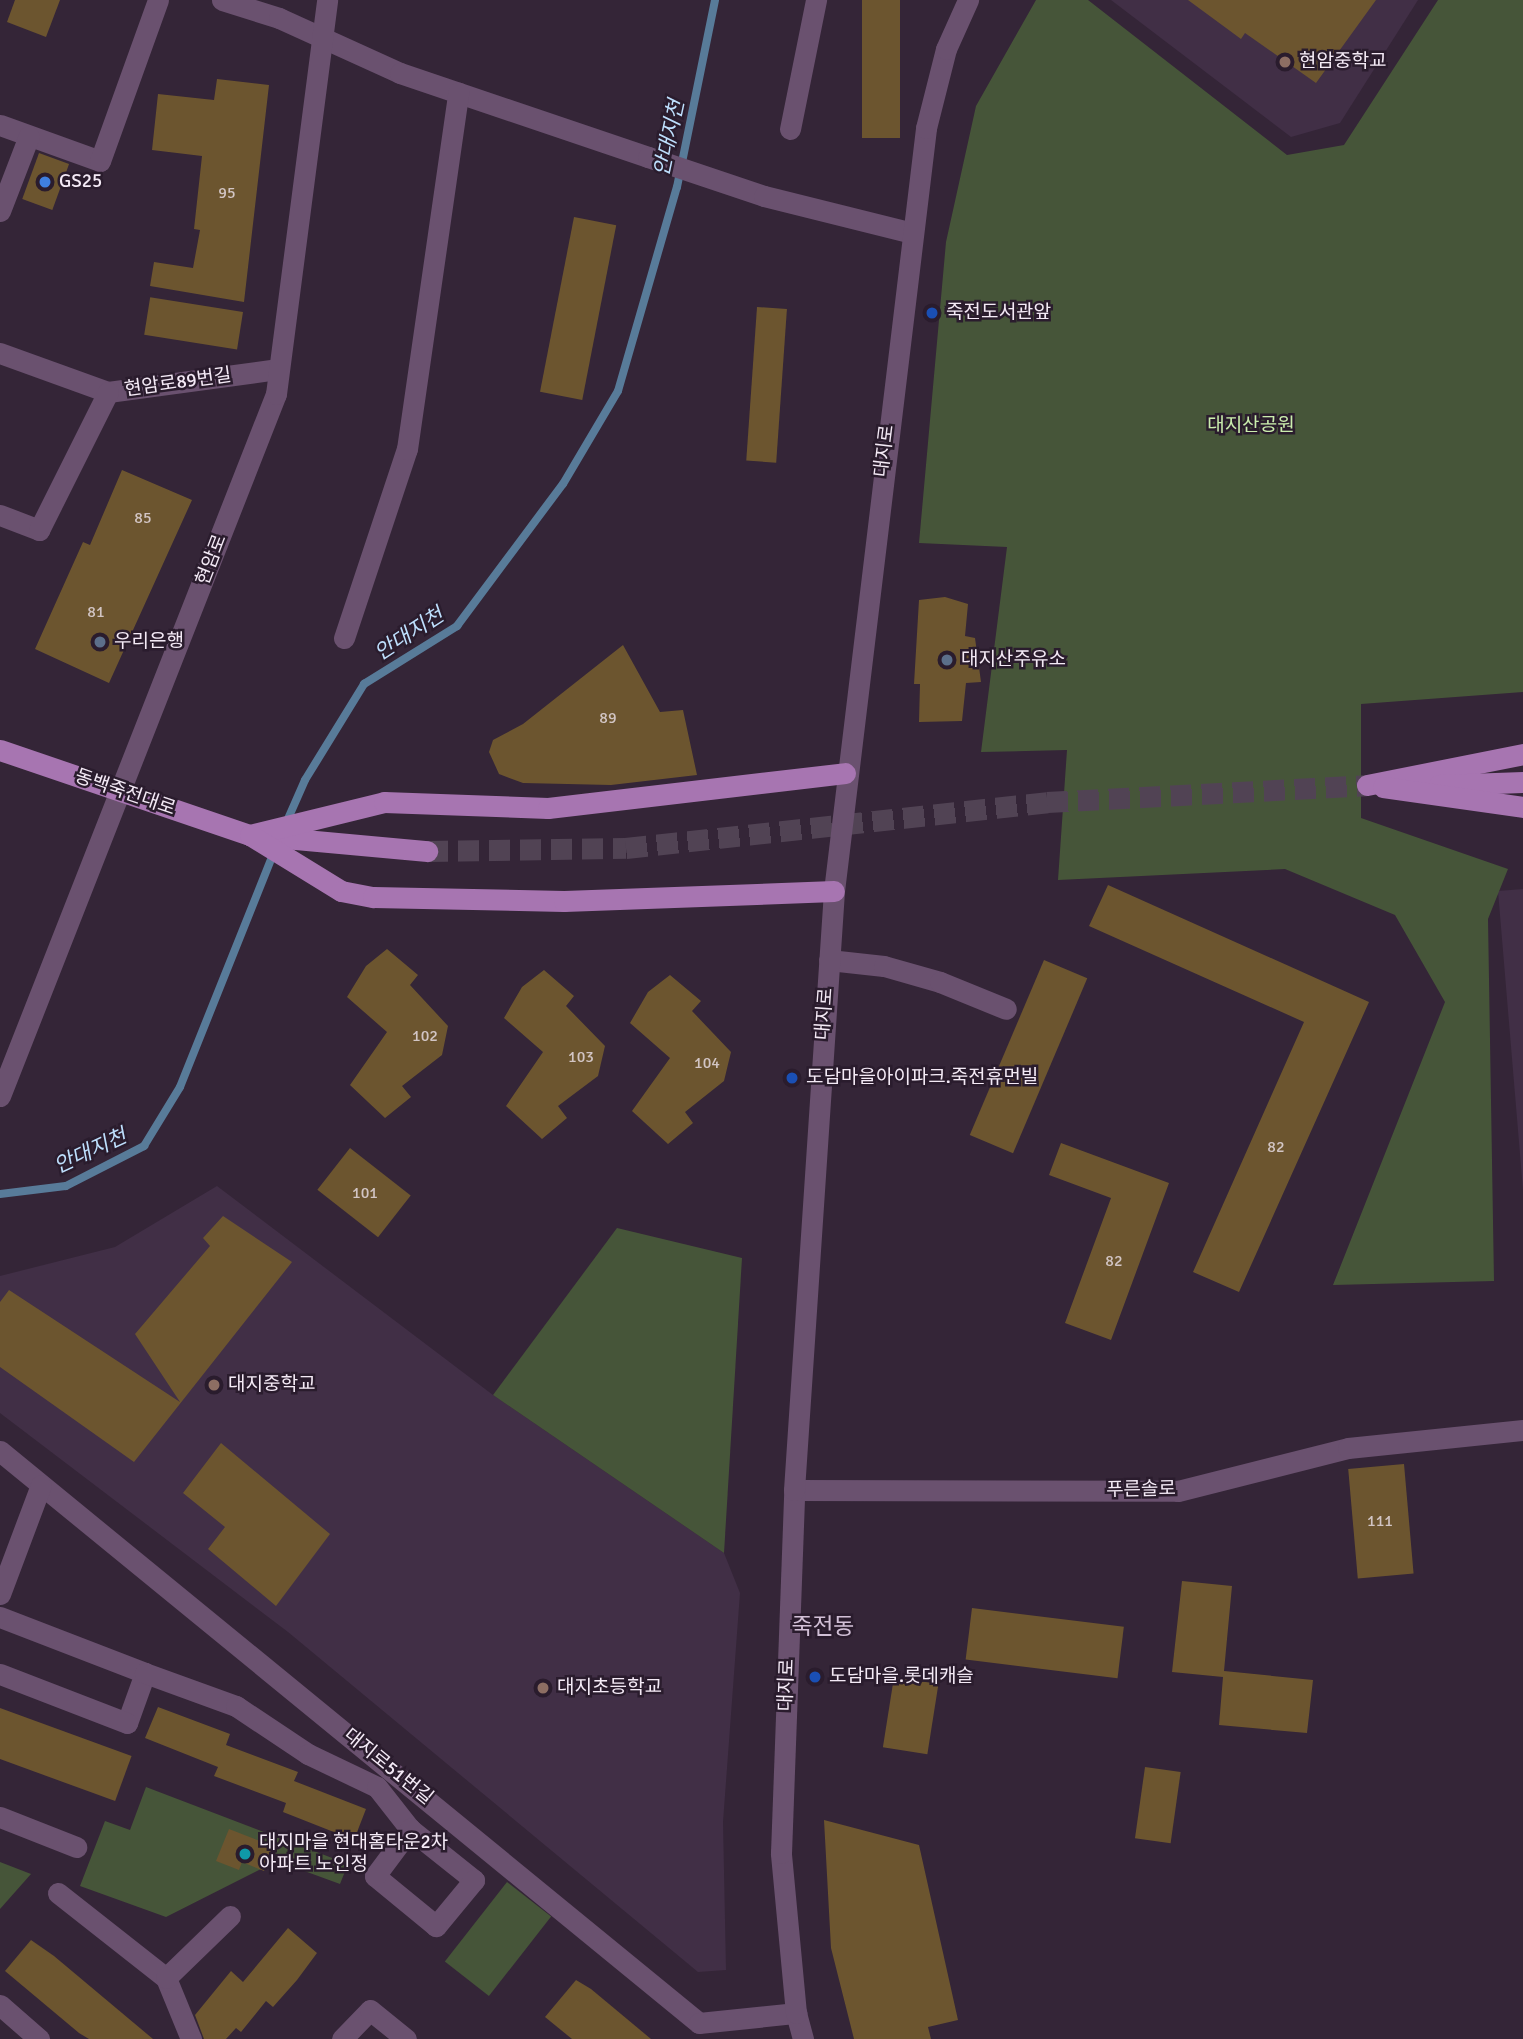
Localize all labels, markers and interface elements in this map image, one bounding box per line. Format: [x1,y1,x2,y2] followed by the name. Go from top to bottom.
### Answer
[1299,51,1386,73] place label: 현암중학교
[1277,54,1293,70] marker: 현암중학교
[649,98,689,178] water label: 안대지천
[59,171,102,193] place label: GS25
[37,174,53,190] marker: GS25
[218,183,236,203] house number: 95
[946,302,1051,324] place label: 죽전도서관앞
[924,305,940,321] marker: 죽전도서관앞
[123,364,233,402] street label: 현암로89번길
[1207,415,1295,437] park label: 대지산공원
[870,424,900,478] street label: 대지로
[134,508,152,528] house number: 85
[192,531,232,589] street label: 현암로
[87,602,105,622] house number: 81
[370,602,448,666] water label: 안대지천
[114,631,184,653] place label: 우리은행
[92,634,108,650] marker: 우리은행
[961,649,1066,671] place label: 대지산주유소
[939,652,955,668] marker: 대지산주유소
[599,708,617,728] house number: 89
[72,765,178,821] street label: 동백죽전대로
[812,987,838,1041] street label: 대지로
[412,1026,438,1046] house number: 102
[568,1047,594,1067] house number: 103
[694,1053,720,1073] house number: 104
[806,1067,1038,1089] place label: 도담마을아이파크.죽전휴먼빌
[784,1070,800,1086] marker: 도담마을아이파크.죽전휴먼빌
[50,1123,130,1179] water label: 안대지천
[1267,1137,1285,1157] house number: 82
[352,1183,378,1203] house number: 101
[1105,1251,1123,1271] house number: 82
[228,1374,315,1396] place label: 대지중학교
[206,1377,222,1393] marker: 대지중학교
[1106,1478,1176,1502] street label: 푸른솔로
[1367,1511,1393,1531] house number: 111
[791,1613,855,1641] district label: 죽전동
[775,1658,799,1712] street label: 대지로
[829,1666,974,1688] place label: 도담마을.롯데캐슬
[807,1669,823,1685] marker: 도담마을.롯데캐슬
[557,1677,662,1699] place label: 대지초등학교
[535,1680,551,1696] marker: 대지초등학교
[339,1724,437,1810] street label: 대지로51번길
[259,1832,448,1876] place label: 대지마을 현대홈타운2차 아파트 노인정
[237,1846,253,1862] marker: 대지마을 현대홈타운2차 아파트 노인정

